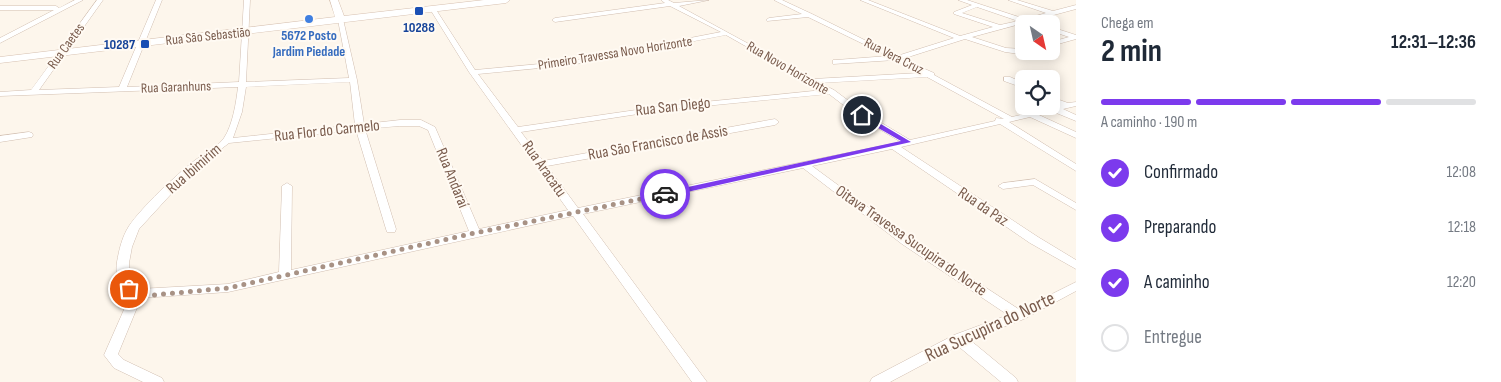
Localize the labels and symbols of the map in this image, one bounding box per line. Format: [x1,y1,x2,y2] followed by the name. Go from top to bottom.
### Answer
[413,5,425,17] marker: 10288
[303,13,315,25] marker: 5672 Posto Jardim Piedade
[1015,15,1060,60] north arrow
[403,19,435,36] place label: 10288
[44,20,88,72] street label: Rua Caetes
[165,23,251,49] street label: Rua São Sebastião
[272,27,345,60] place label: 5672 Posto Jardim Piedade
[537,32,693,74] street label: Primeiro Travessa Novo Horizonte
[861,34,927,78] street label: Rua Vera Cruz
[104,36,136,53] place label: 10287
[139,38,151,50] marker: 10287
[744,38,832,98] street label: Rua Novo Horizonte
[141,77,211,97] street label: Rua Garanhuns
[634,94,712,120] street label: Rua San Diego
[841,94,883,136] pin
[273,116,381,146] street label: Rua Flor do Carmelo
[587,121,730,165] street label: Rua São Francisco de Assis
[518,137,570,201] street label: Rua Aracatu
[163,140,225,198] street label: Rua Ibimirim
[431,145,473,211] street label: Rua Andaraí
[640,169,690,219] courier
[832,181,990,301] street label: Oitava Travessa Sucupira do Norte
[954,183,1012,231] street label: Rua da Paz
[108,268,150,310] pin
[921,287,1059,367] street label: Rua Sucupira do Norte

